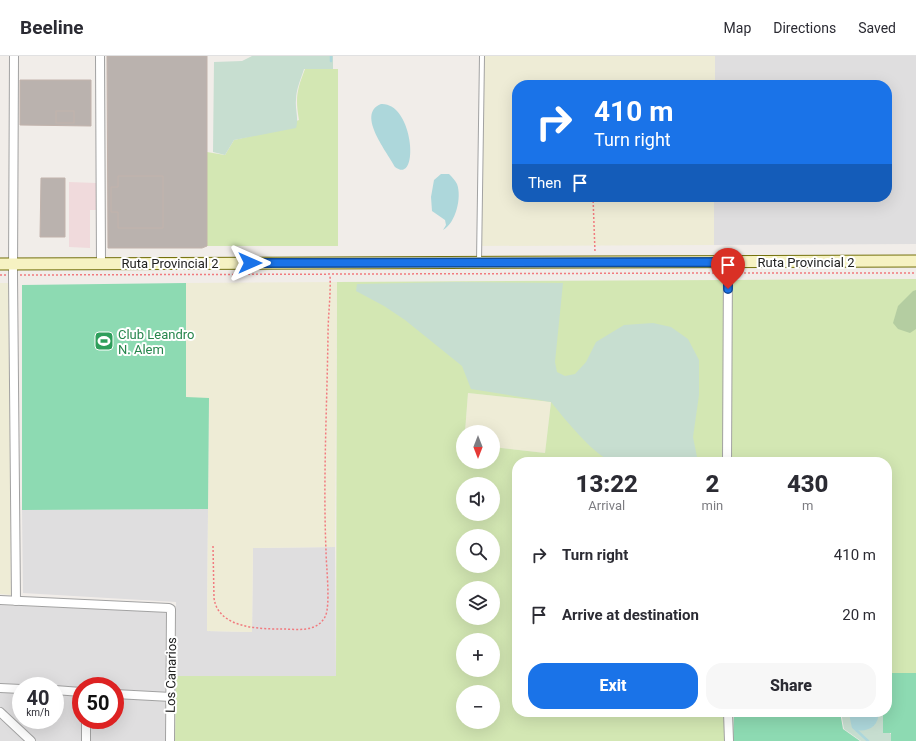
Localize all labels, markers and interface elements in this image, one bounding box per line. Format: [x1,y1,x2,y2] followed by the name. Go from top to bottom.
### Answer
[20,16,84,39] text: Beeline
[724,20,751,36] text: Map
[773,20,836,36] text: Directions
[858,20,896,36] text: Saved
[594,95,673,128] text: 410 m
[528,96,580,148] icon: right
[594,129,671,150] text: Turn right
[569,172,591,194] icon: arrive
[528,174,561,192] text: Then
[229,242,271,284] position arrow
[711,248,745,289] pin
[717,254,739,276] icon: arrive
[758,255,854,270] street label: Ruta Provincial 2
[122,256,218,271] street label: Ruta Provincial 2
[118,327,194,357] place label: Club Leandro N. Alem
[93,330,115,352] sports icon: Club Leandro N. Alem
[456,425,500,469] north arrow
[456,425,500,729] map controls
[576,470,638,498] text: 13:22
[705,470,719,498] text: 2
[787,470,828,498] text: 430
[456,477,500,521] button: sound
[588,498,625,513] text: Arrival
[702,498,723,513] text: min
[802,498,813,513] text: m
[456,529,500,573] button: search
[528,544,550,566] icon: right
[562,546,628,564] text: Turn right
[834,546,876,564] text: 410 m
[456,581,500,625] button: layers
[528,604,550,626] icon: arrive
[562,606,699,624] text: Arrive at destination
[842,606,876,624] text: 20 m
[456,633,500,677] button: +
[163,637,179,713] street label: Los Canarios
[528,663,698,709] button: Exit
[706,663,876,709] button: Share
[72,677,124,729] speed limit sign: 50
[456,685,500,729] button: −
[27,686,49,710] text: 40
[26,707,50,718] text: km/h

